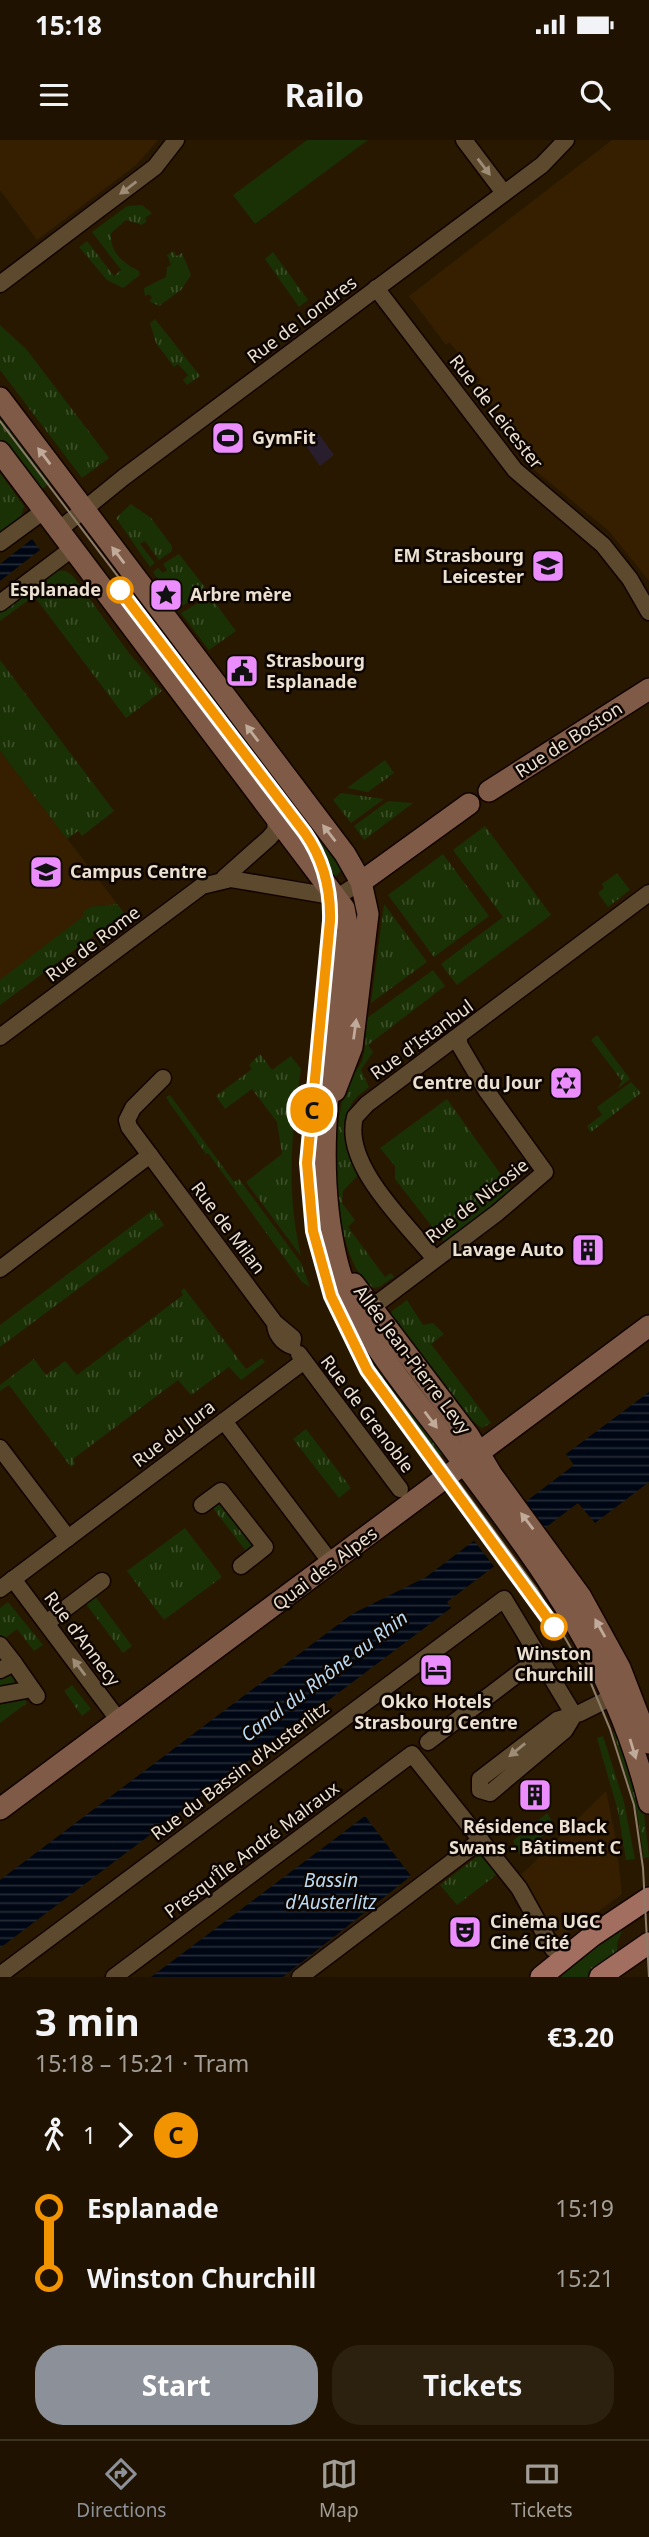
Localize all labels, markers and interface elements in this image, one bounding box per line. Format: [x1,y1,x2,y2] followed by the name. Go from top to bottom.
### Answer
[35,7,102,43] text: 15:18
[285,73,364,116] text: Railo
[35,76,73,114] icon: menu
[576,76,614,114] icon: search
[476,158,490,176] one-way arrow
[120,180,138,195] one-way arrow
[242,270,361,368] street label: Rue de Londres
[445,349,549,474] street label: Rue de Leicester
[209,419,247,457] sports icon: GymFit
[252,425,316,449] place label: GymFit
[37,447,51,465] one-way arrow
[393,543,524,588] place label: EM Strasbourg Leicester
[111,546,125,564] one-way arrow
[529,547,567,585] school or university icon: EM Strasbourg Leicester
[147,576,185,614] place icon: Arbre mère
[10,577,101,601] place label: Esplanade
[107,577,133,603] marker: Esplanade
[190,582,292,606] place label: Arbre mère
[266,648,365,693] place label: Strasbourg Esplanade
[223,652,261,690] public building icon: Strasbourg Esplanade
[510,696,626,783] street label: Rue de Boston
[245,724,259,742] one-way arrow
[322,825,337,842] one-way arrow
[27,853,65,891] school or university icon: Campus Centre
[70,859,207,883] place label: Campus Centre
[40,900,144,987] street label: Rue de Rome
[365,994,478,1085] street label: Rue d'Istanbul
[350,1018,361,1040] one-way arrow
[547,1064,585,1102] synagogue icon: Centre du Jour
[412,1070,542,1094] place label: Centre du Jour
[289,1087,335,1133] line badge: C
[304,1093,320,1126] text: C
[420,1152,533,1248] street label: Rue de Nicosie
[186,1176,271,1279] street label: Rue de Milan
[569,1231,607,1269] building icon: Lavage Auto
[452,1237,564,1261] place label: Lavage Auto
[349,1280,477,1439] street label: Allée Jean-Pierre Levy
[316,1350,420,1477] street label: Rue de Grenoble
[127,1394,219,1472] street label: Rue du Jura
[424,1411,438,1429] one-way arrow
[520,1513,535,1531] one-way arrow
[267,1521,382,1615] street label: Quai des Alpes
[39,1586,127,1691] street label: Rue d'Annecy
[235,1605,413,1747] water label: Canal du Rhône au Rhin
[541,1614,567,1640] marker: Winston Churchill
[594,1619,606,1638] one-way arrow
[514,1641,594,1686] place label: Winston Churchill
[417,1651,455,1689] hotel icon: Okko Hotels Strasbourg Centre
[72,1658,86,1676] one-way arrow
[354,1689,518,1734] place label: Okko Hotels Strasbourg Centre
[146,1695,333,1845] street label: Rue du Bassin d'Austerlitz
[628,1739,639,1760] one-way arrow
[508,1742,525,1757] one-way arrow
[159,1775,344,1923] street label: Presqu'Île André Malraux
[516,1776,554,1814] building icon: Résidence Black Swans - Bâtiment C
[449,1814,621,1859] place label: Résidence Black Swans - Bâtiment C
[285,1867,377,1915] water label: Bassin d'Austerlitz
[490,1909,601,1954] place label: Cinéma UGC Ciné Cité
[446,1913,484,1951] theatre icon: Cinéma UGC Ciné Cité
[35,1995,140,2047] text: 3 min
[547,2019,614,2055] text: €3.20
[35,2047,249,2079] text: 15:18 – 15:21 · Tram
[35,2116,73,2154] icon: walk
[106,2116,144,2154] icon: forward
[168,2118,184,2151] text: C
[83,2119,96,2151] text: 1
[87,2190,219,2226] text: Esplanade
[555,2192,614,2224] text: 15:19
[87,2260,316,2296] text: Winston Churchill
[555,2262,614,2294] text: 15:21
[35,2345,318,2425] button: Start
[332,2345,614,2425] button: Tickets
[76,2455,166,2523] tab: Directions
[319,2455,359,2523] tab: Map
[511,2455,573,2523] tab: Tickets

